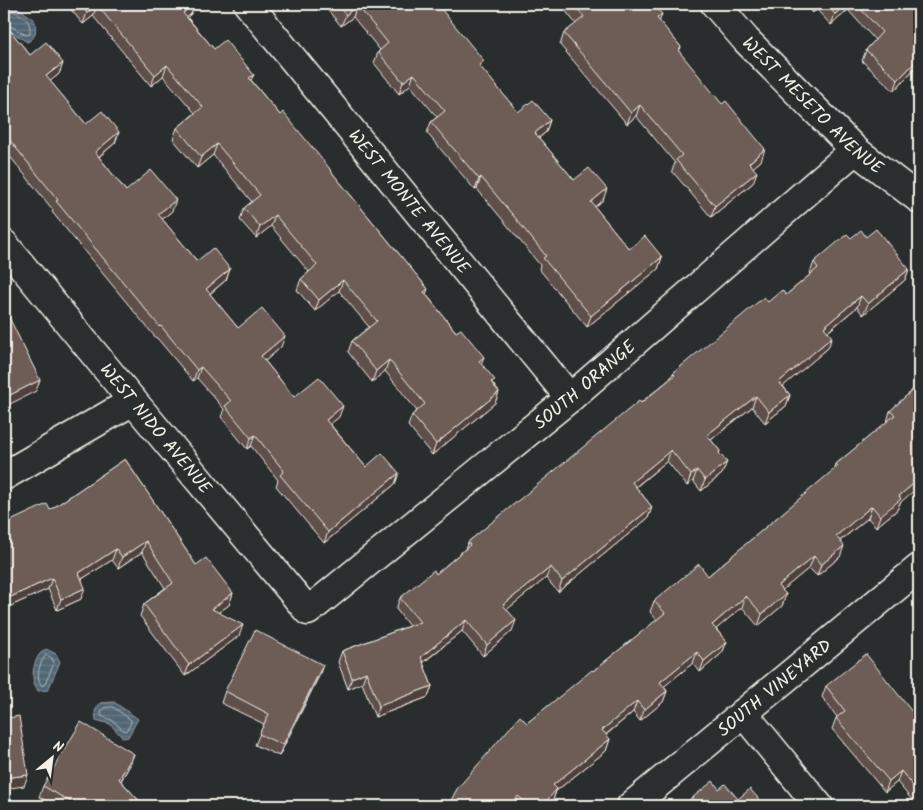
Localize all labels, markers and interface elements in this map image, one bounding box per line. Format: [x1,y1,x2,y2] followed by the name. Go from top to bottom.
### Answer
[734,30,889,183] street label: WEST MESETO AVENUE
[340,123,477,282] street label: WEST MONTE AVENUE
[528,333,644,438] street label: SOUTH ORANGE
[92,357,218,502] street label: WEST NIDO AVENUE
[712,632,839,745] street label: SOUTH VINEYARD
[28,732,78,782] north arrow
[49,736,67,759] text: N

